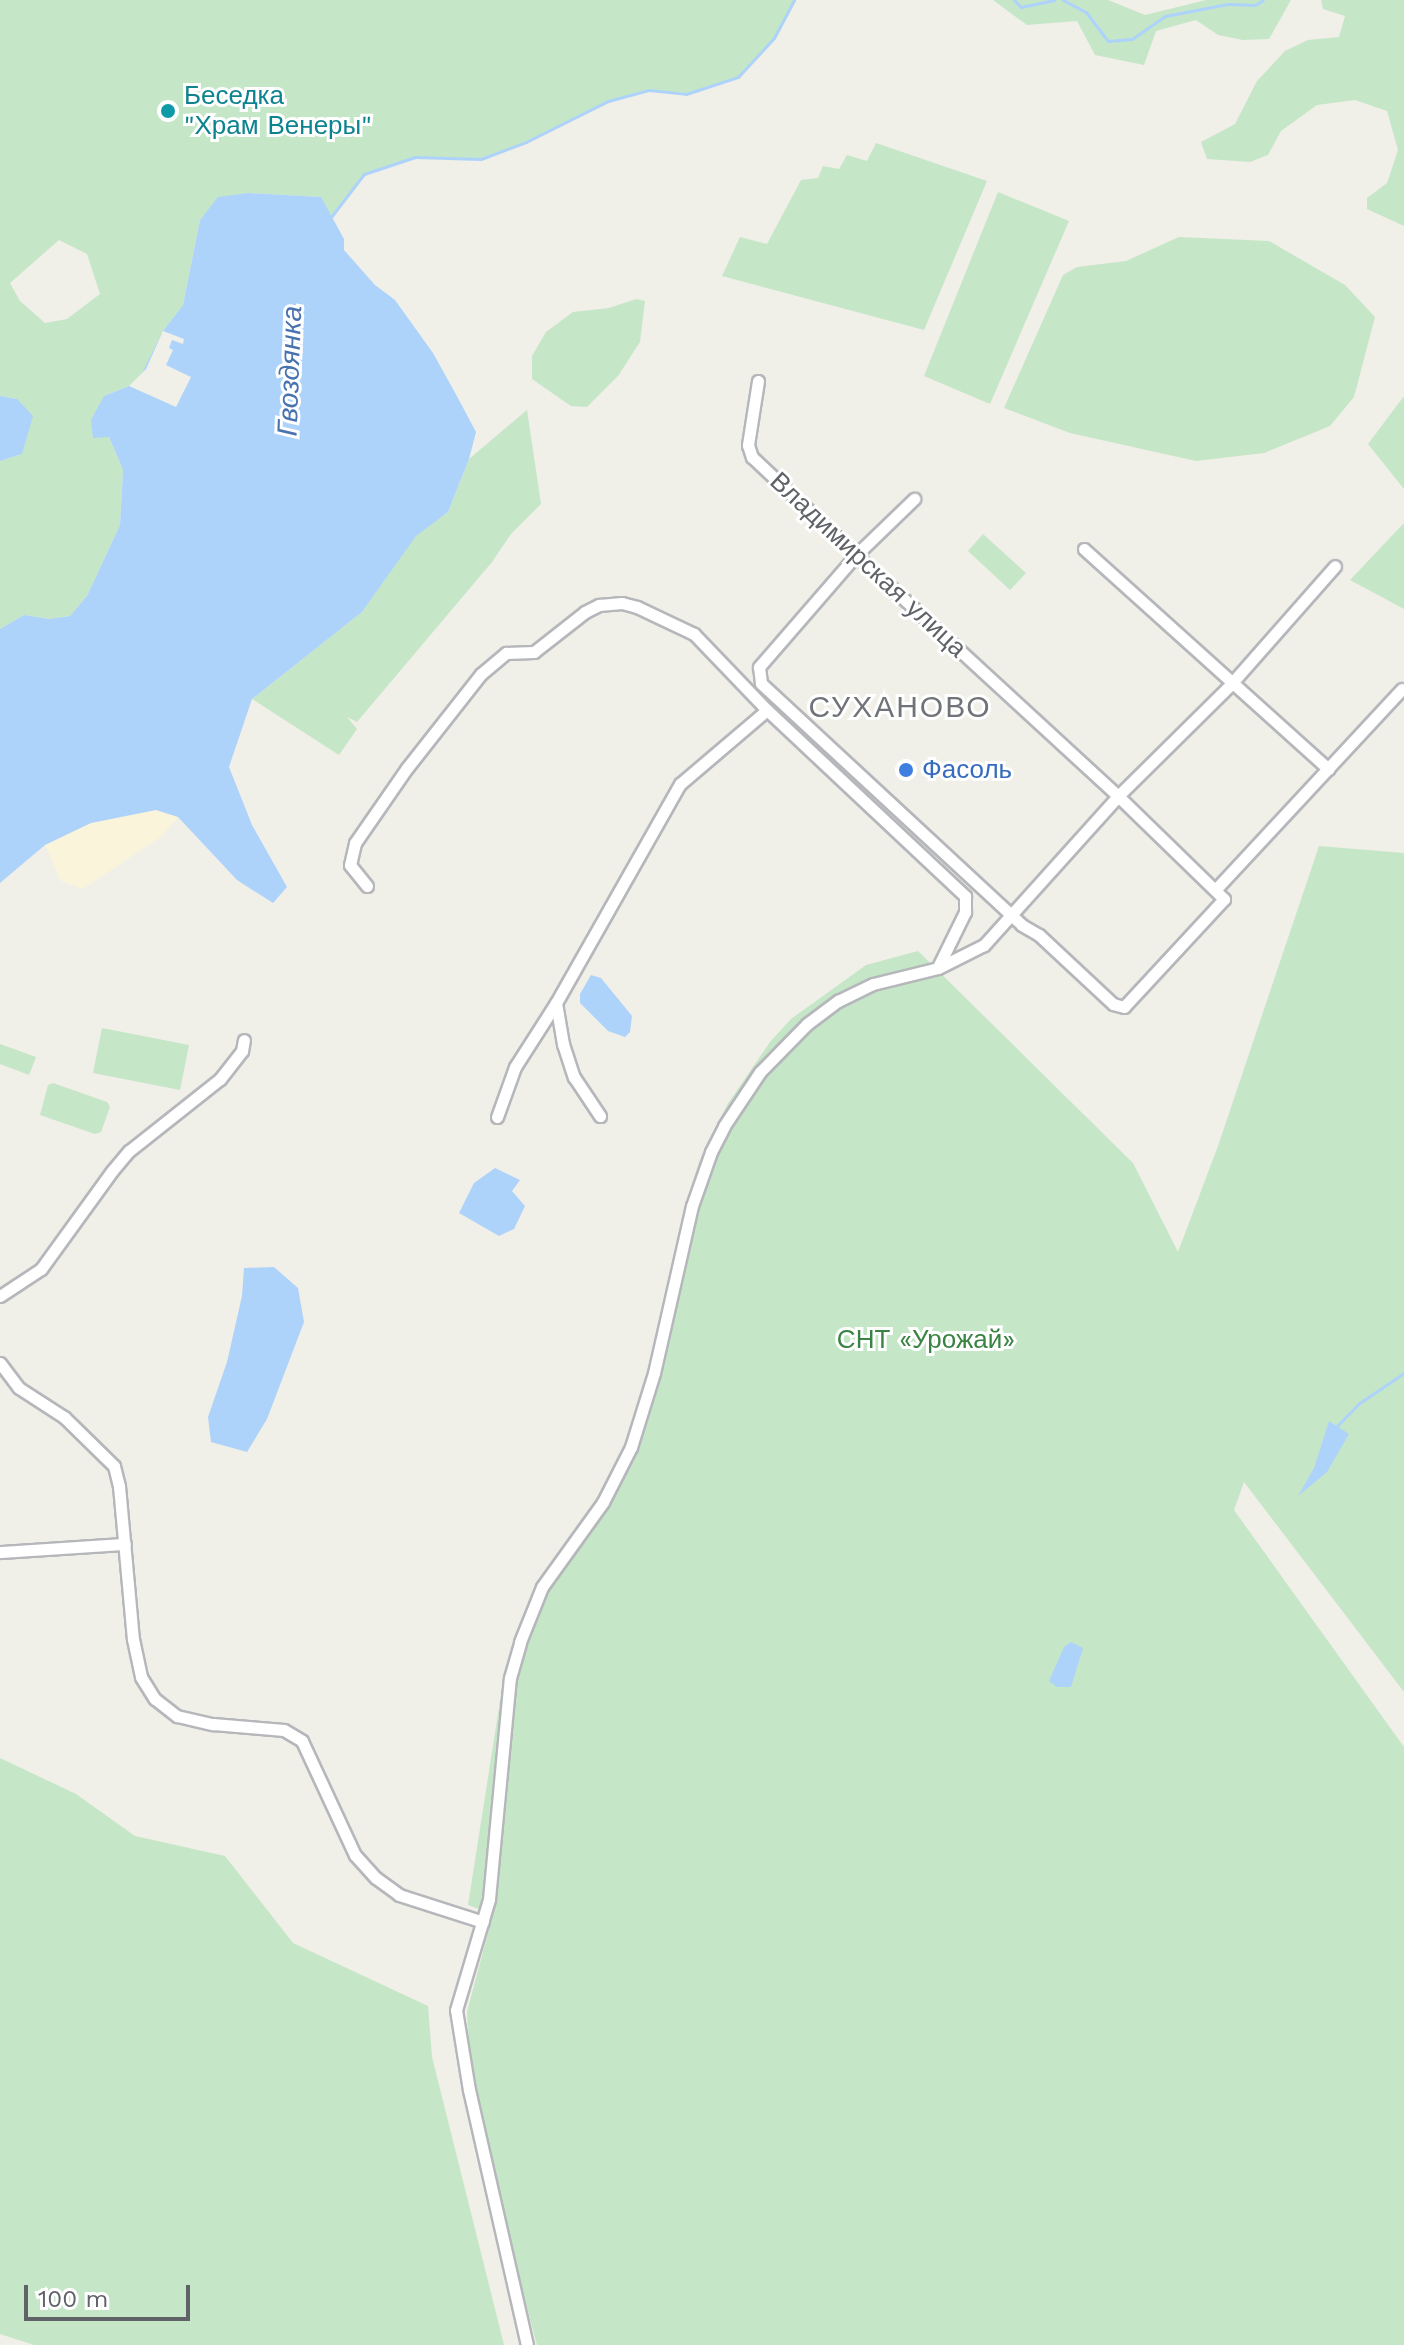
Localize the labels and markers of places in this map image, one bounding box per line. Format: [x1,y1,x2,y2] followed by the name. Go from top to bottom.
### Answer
[184,80,372,142] place label: Беседка "Храм Венеры"
[159,102,177,120] marker: Беседка "Храм Венеры"
[922,754,1012,786] place label: Фасоль
[897,761,915,779] marker: Фасоль

